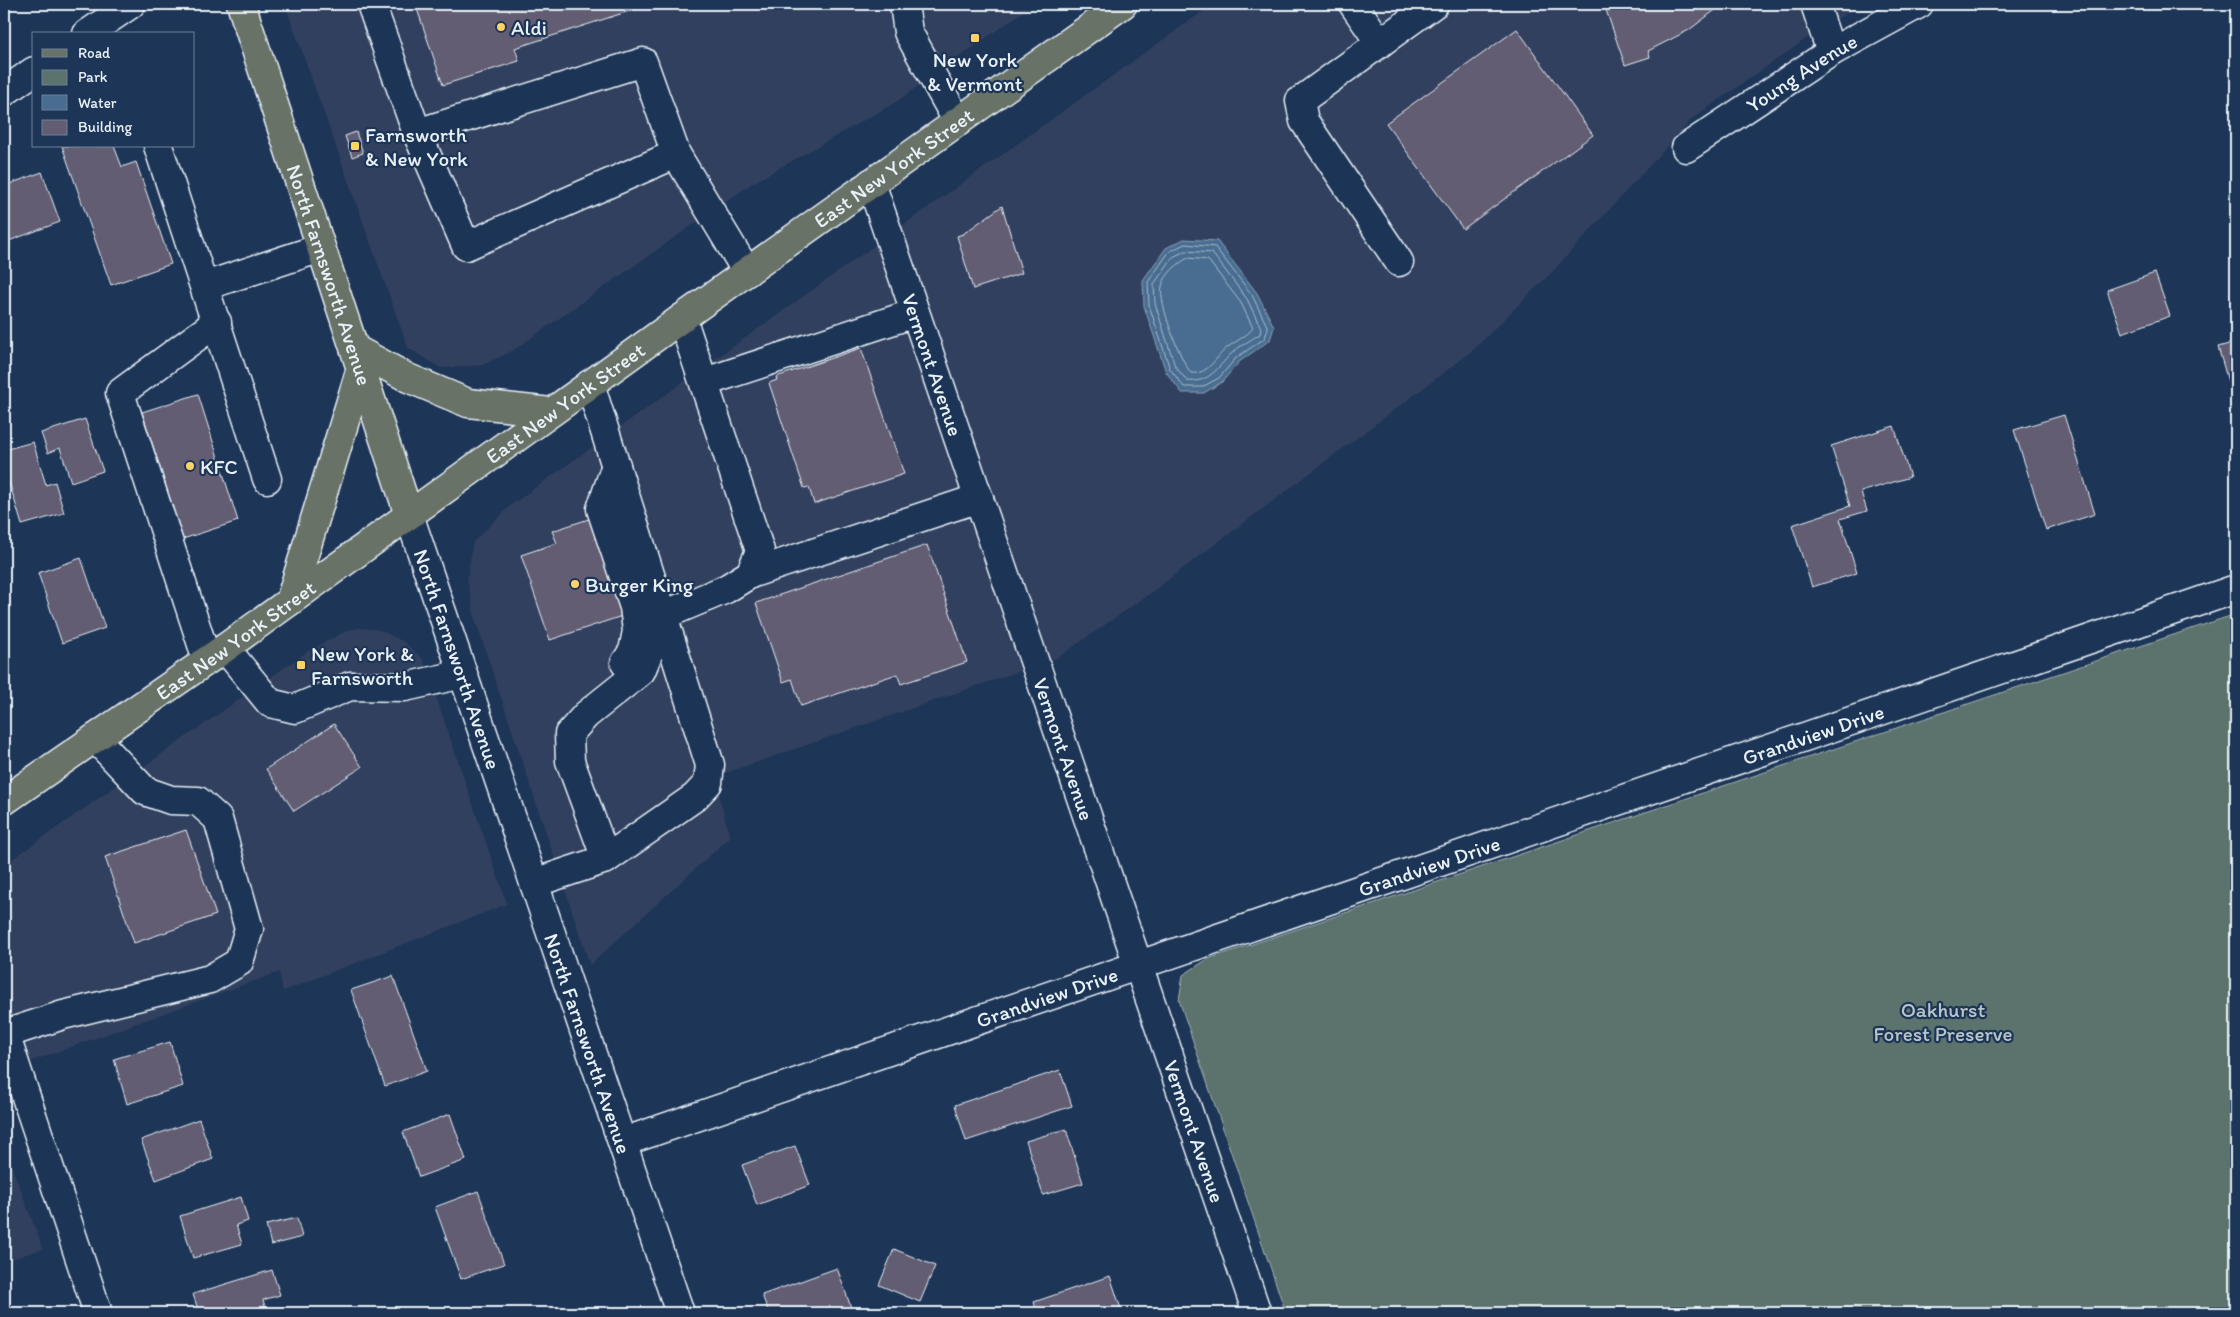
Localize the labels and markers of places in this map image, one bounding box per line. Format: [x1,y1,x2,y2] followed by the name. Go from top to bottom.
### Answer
[511,15,547,40] place label: Aldi
[495,21,507,33] marker: Aldi
[969,32,981,44] marker: New York & Vermont
[927,47,1023,96] place label: New York & Vermont
[365,122,468,171] place label: Farnsworth & New York
[349,140,361,152] marker: Farnsworth & New York
[200,454,238,479] place label: KFC
[184,460,196,472] marker: KFC
[585,572,694,597] place label: Burger King
[569,578,581,590] marker: Burger King
[311,641,414,690] place label: New York & Farnsworth
[295,659,307,671] marker: New York & Farnsworth

